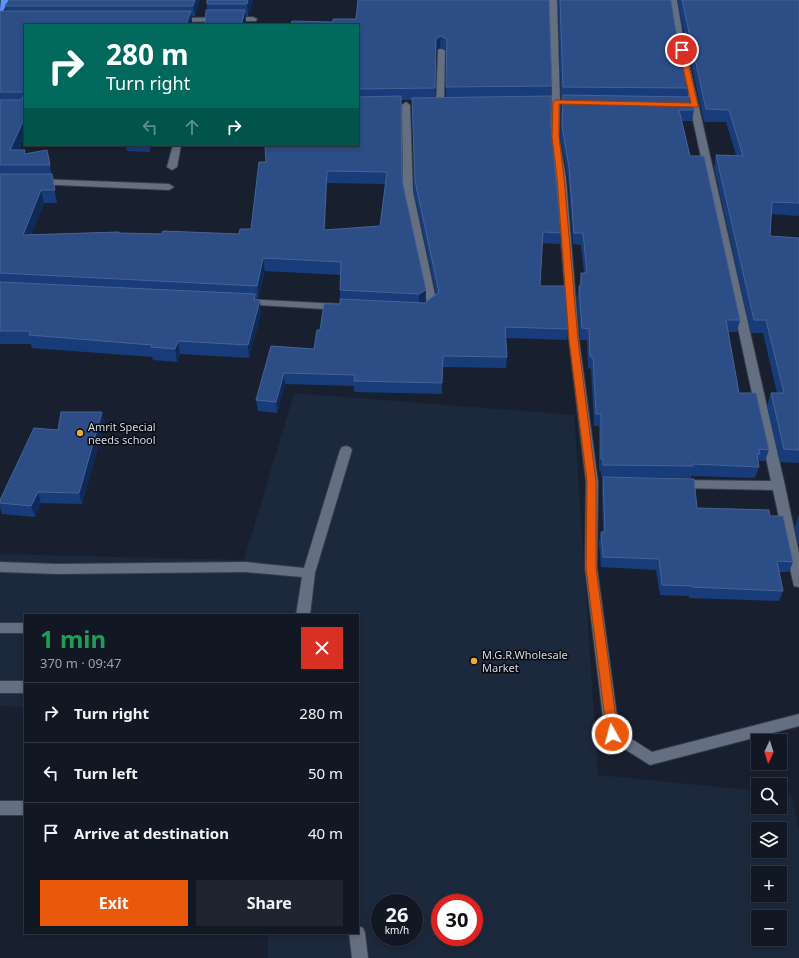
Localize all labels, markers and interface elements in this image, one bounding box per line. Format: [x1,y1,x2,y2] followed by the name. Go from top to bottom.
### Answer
[665,33,699,67] pin
[106,35,189,73] text: 280 m
[671,39,693,61] icon: arrive
[40,40,92,92] icon: right
[106,71,190,95] text: Turn right
[139,116,161,138] icon: left
[181,116,203,138] icon: ahead
[223,116,245,138] icon: right
[88,419,156,447] place label: Amrit Special needs school
[75,428,85,438] marker: Amrit Special needs school
[40,622,106,655] text: 1 min
[301,627,343,669] button: close
[482,647,568,675] place label: M.G.R.Wholesale Market
[40,654,121,672] text: 370 m · 09:47
[469,656,479,666] marker: M.G.R.Wholesale Market
[40,702,62,724] icon: right
[74,703,149,723] text: Turn right
[299,703,343,723] text: 280 m
[591,713,633,755] position arrow
[751,734,787,770] north arrow
[751,734,787,946] map controls
[40,762,62,784] icon: left
[74,763,138,783] text: Turn left
[308,763,343,783] text: 50 m
[751,778,787,814] button: search
[40,822,62,844] icon: arrive
[751,822,787,858] button: layers
[74,823,229,843] text: Arrive at destination
[308,823,343,843] text: 40 m
[751,866,787,902] button: +
[40,880,188,926] button: Exit
[196,880,343,926] button: Share
[431,894,483,946] speed limit sign: 30
[386,901,408,928] text: 26
[751,910,787,946] button: −
[385,923,409,937] text: km/h

